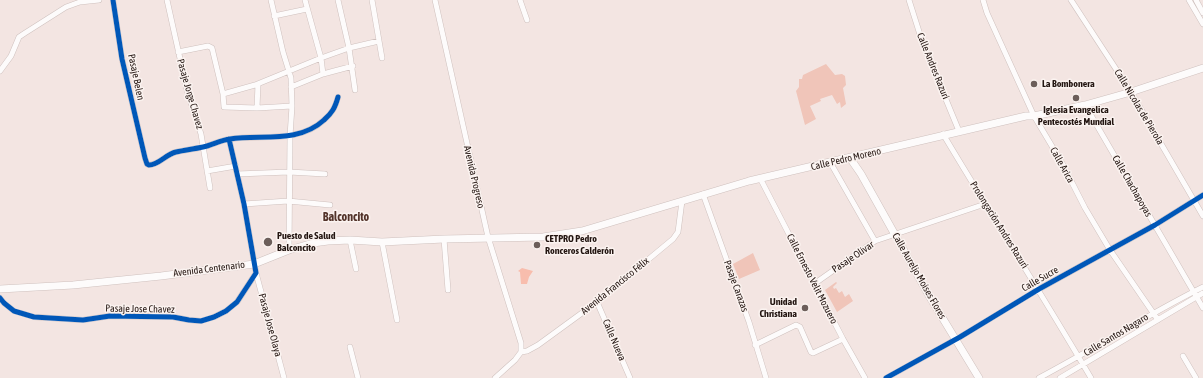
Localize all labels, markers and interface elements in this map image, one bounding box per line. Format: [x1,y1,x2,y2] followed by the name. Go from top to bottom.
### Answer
[914,31,952,101] street label: Calle Andres Razuri
[125,53,147,101] street label: Pasaje Belen
[174,58,206,130] street label: Pasaje Jorge Chavez
[1112,67,1166,147] street label: Calle Nicolas de Pierola
[1042,78,1095,90] place label: La Bombonera
[1029,79,1039,89] marker: La Bombonera
[1071,93,1081,103] marker: Iglesia Evangelica Pentecostés Mundial
[1038,104,1114,128] place label: Iglesia Evangelica Pentecostés Mundial
[461,144,487,210] street label: Avenida Progreso
[810,145,882,173] street label: Calle Pedro Moreno
[1047,145,1077,185] street label: Calle Arica
[1110,153,1154,219] street label: Calle Chachapoyas
[967,179,1031,271] street label: Prolongación Andres Razuri
[323,210,369,224] district label: Balconcito
[277,230,335,254] place label: Puesto de Salud Balconcito
[889,231,949,321] street label: Calle Aureljo Moises Flores
[784,232,840,326] street label: Calle Ernesto Velit Mozuero
[545,233,614,256] place label: CETPRO Pedro Ronceros Calderón
[262,236,274,248] marker: Puesto de Salud Balconcito
[830,239,876,275] street label: Pasaje Olivar
[532,240,542,250] marker: CETPRO Pedro Ronceros Calderón
[579,255,651,317] street label: Avenida Francisco Félix
[173,259,245,279] street label: Avenida Centenario
[721,259,751,313] street label: Pasaje Carazas
[1019,264,1061,294] street label: Calle Sucre
[256,292,284,358] street label: Pasaje Jose Olaya
[760,296,797,320] place label: Unidad Christiana
[105,302,175,316] street label: Pasaje Jose Chavez
[800,303,810,313] marker: Unidad Christiana
[1081,311,1151,359] street label: Calle Santos Nagaro
[600,317,628,363] street label: Calle Nueva

